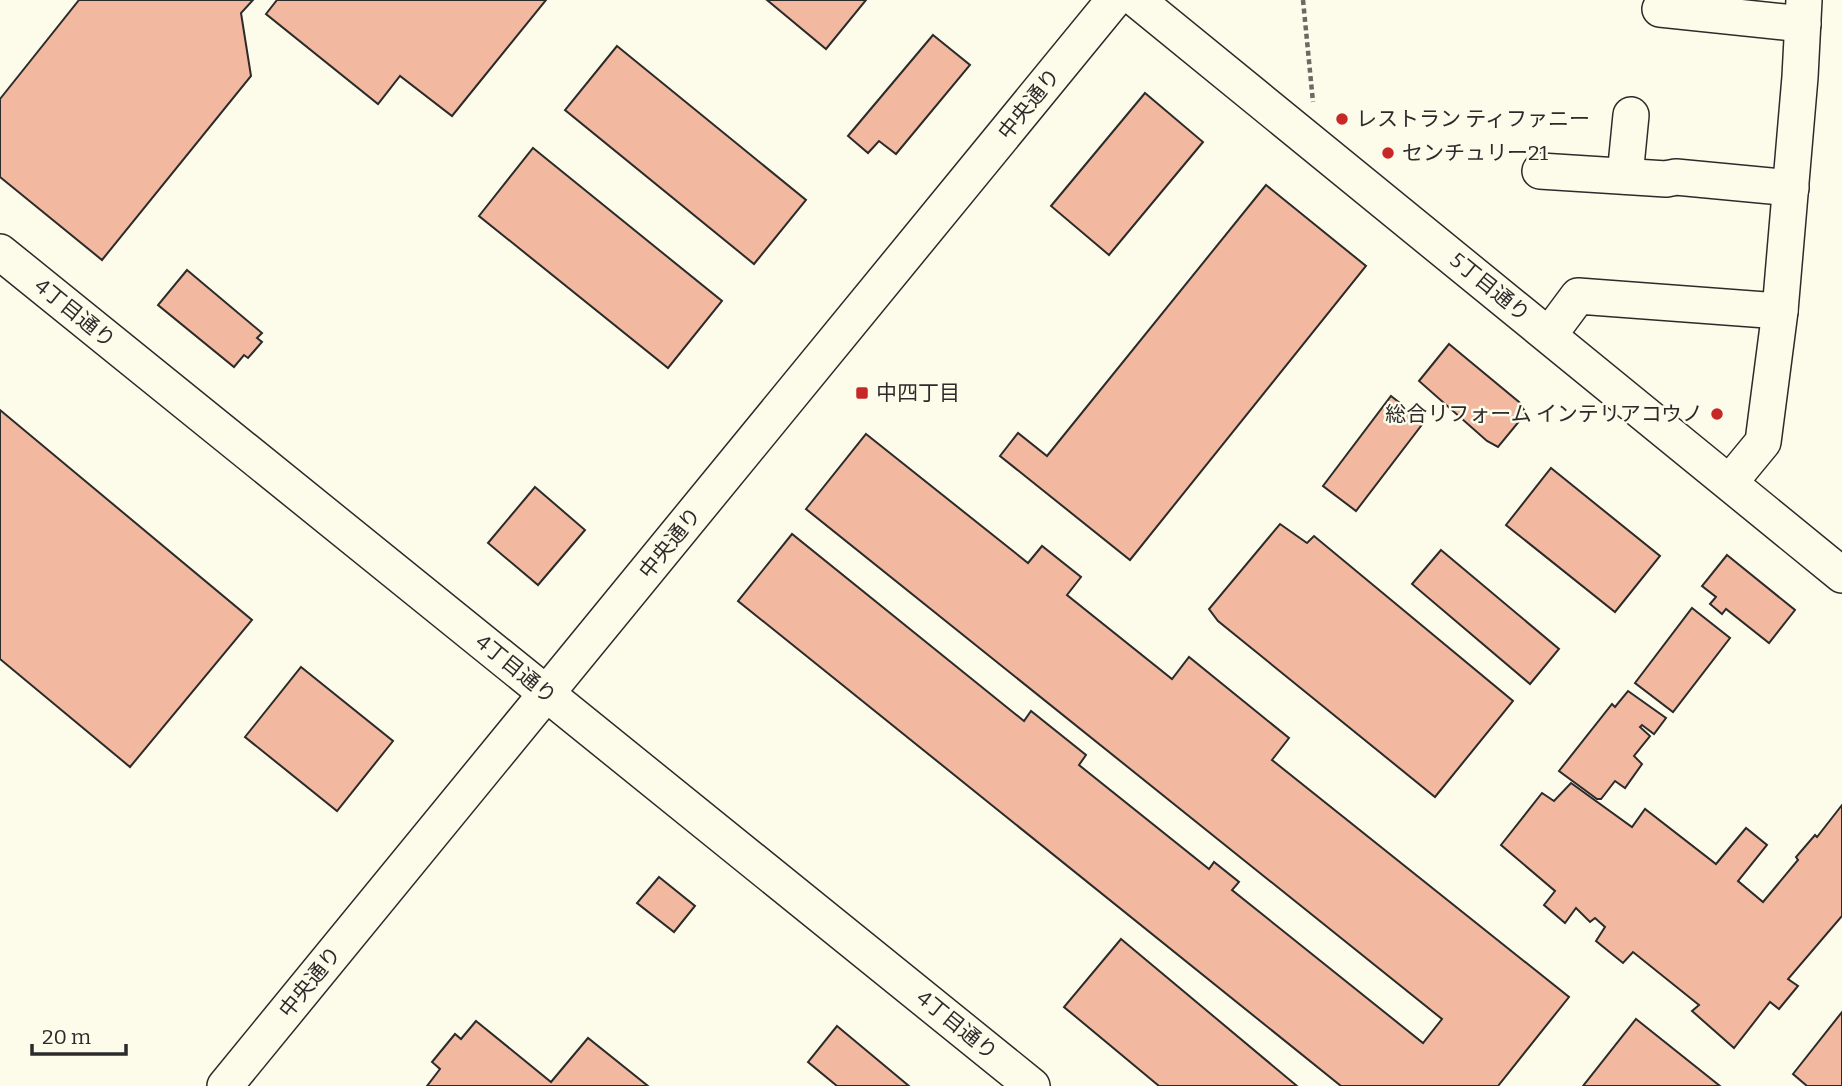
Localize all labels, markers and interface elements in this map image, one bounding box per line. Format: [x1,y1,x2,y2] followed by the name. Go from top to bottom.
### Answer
[992,63,1066,145] street label: 中央通り
[1356,106,1590,132] place label: レストラン ティファニー
[1334,111,1350,127] marker: レストラン ティファニー
[1402,140,1548,166] place label: センチュリー21
[1380,145,1396,161] marker: センチュリー21
[1445,247,1535,327] street label: 5丁目通り
[29,273,121,353] street label: 4丁目通り
[876,380,960,406] place label: 中四丁目
[854,385,870,401] marker: 中四丁目
[1385,401,1703,427] place label: 総合リフォーム インテリアコウノ
[1709,406,1725,422] marker: 総合リフォーム インテリアコウノ
[633,502,707,584] street label: 中央通り
[470,629,562,709] street label: 4丁目通り
[273,941,347,1023] street label: 中央通り
[911,985,1003,1065] street label: 4丁目通り
[32,1012,126,1056] scale bar
[42,1024,91,1050] text: 20 m

